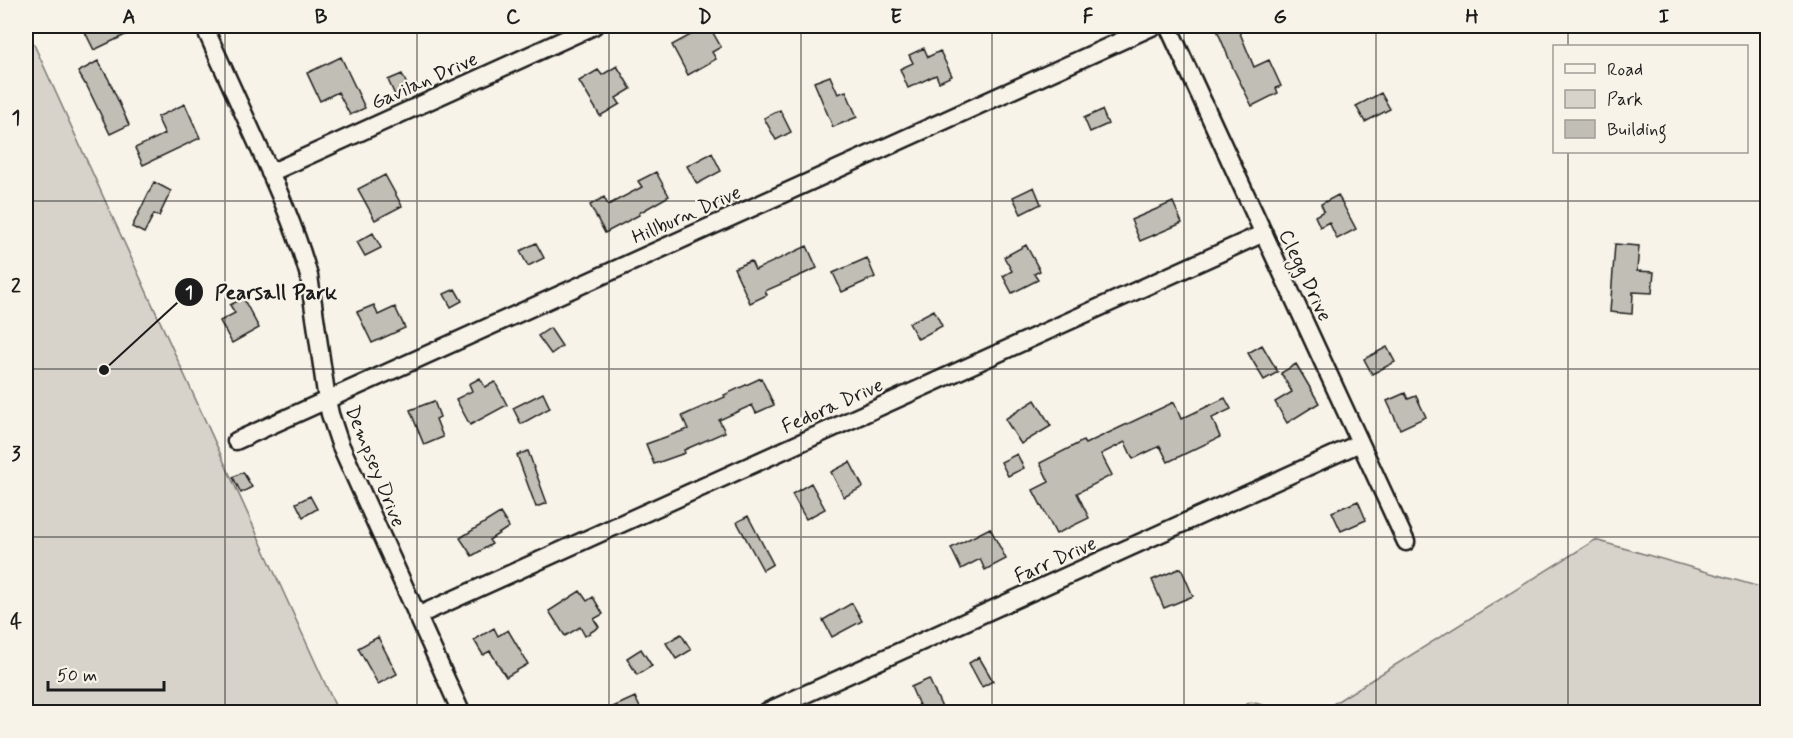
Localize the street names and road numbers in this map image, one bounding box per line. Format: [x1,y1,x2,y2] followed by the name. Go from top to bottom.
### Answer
[367,46,482,117] street label: Gavilan Drive
[628,179,745,251] street label: Hillburn Drive
[1271,225,1338,326] street label: Clegg Drive
[778,372,888,441] street label: Fedora Drive
[338,402,411,531] street label: Dempsey Drive
[1010,530,1101,590] street label: Farr Drive

